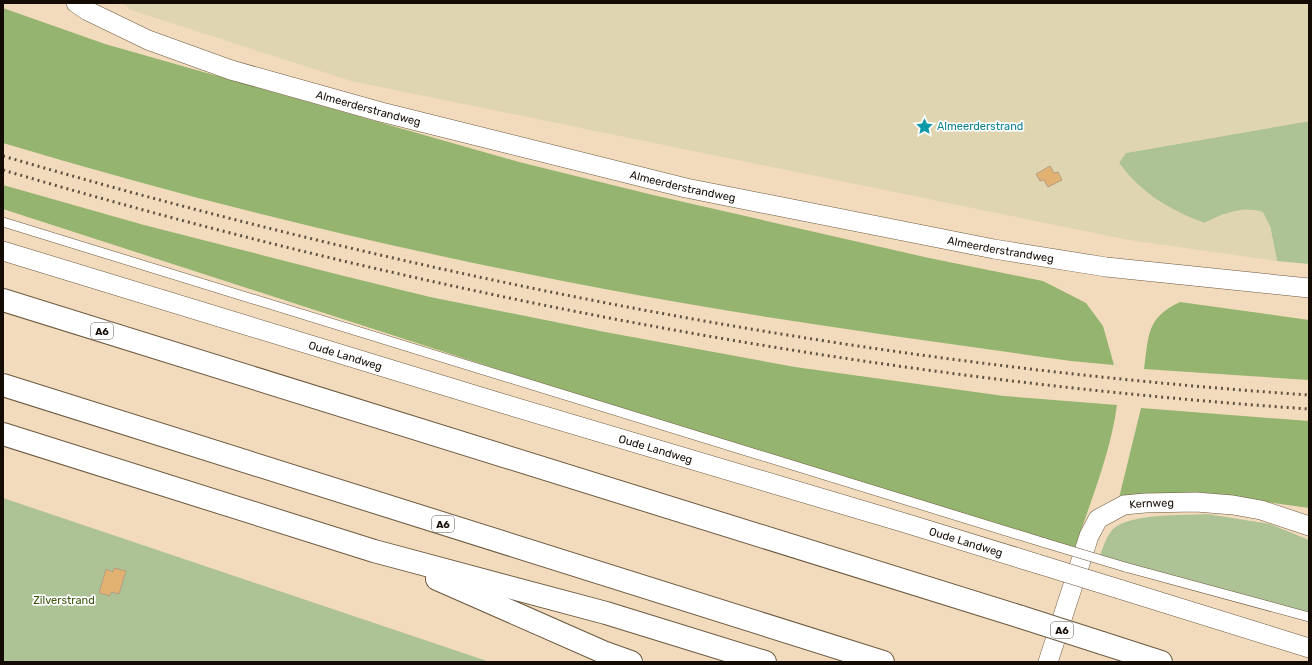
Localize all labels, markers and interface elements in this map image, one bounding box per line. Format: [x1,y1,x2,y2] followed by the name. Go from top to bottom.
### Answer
[315,88,422,129] street label: Almeerderstrandweg
[914,116,934,136] place icon: Almeerderstrand
[937,120,1023,133] place label: Almeerderstrand
[629,168,737,205] street label: Almeerderstrandweg
[946,234,1055,266] street label: Almeerderstrandweg
[91,323,113,339] road number: A6
[307,339,384,373] street label: Oude Landweg
[617,432,694,467] street label: Oude Landweg
[1129,496,1174,511] street label: Kernweg
[432,516,454,532] road number: A6
[927,525,1004,560] street label: Oude Landweg
[33,594,95,607] park label: Zilverstrand
[1051,622,1073,638] road number: A6

